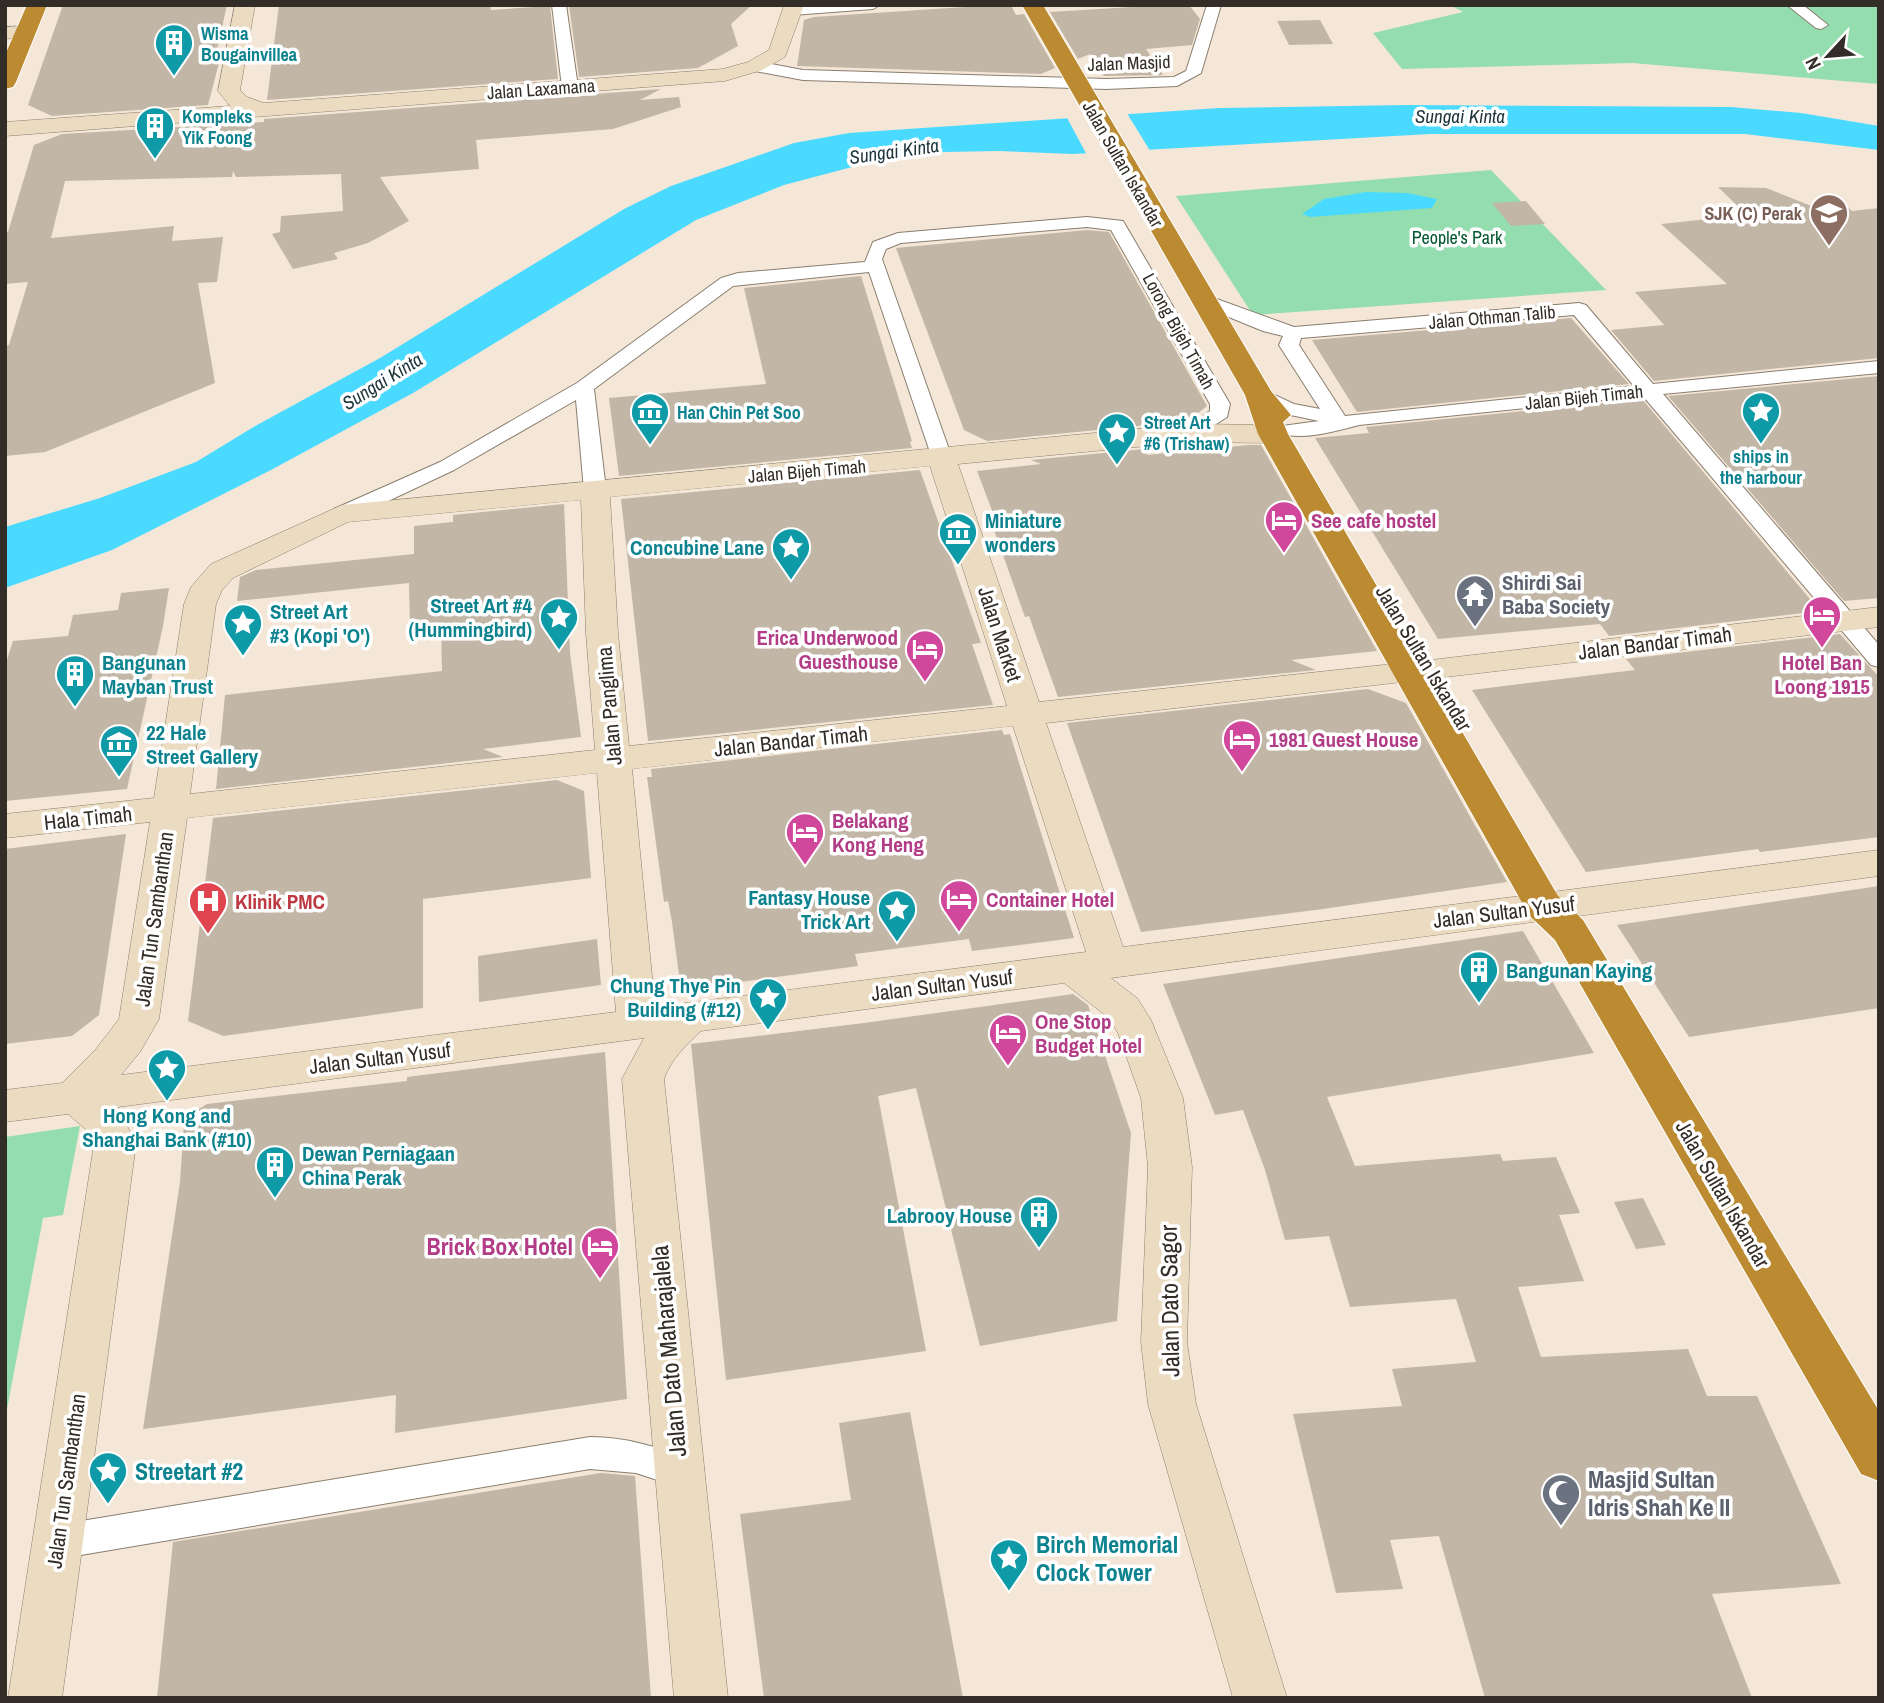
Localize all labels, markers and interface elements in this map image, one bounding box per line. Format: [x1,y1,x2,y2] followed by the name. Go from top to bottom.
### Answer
[201,21,298,67] place label: Wisma Bougainvillea
[1793,21,1863,91] north arrow
[153,22,195,77] building icon: Wisma Bougainvillea
[1087,49,1171,77] street label: Jalan Masjid
[1799,53,1827,74] text: N
[486,73,596,105] street label: Jalan Laxamana
[1077,96,1169,232] street label: Jalan Sultan Iskandar
[1415,103,1505,129] water label: Sungai Kinta
[182,104,253,150] place label: Kompleks Yik Foong
[134,105,176,160] building icon: Kompleks Yik Foong
[848,132,941,170] water label: Sungai Kinta
[1808,192,1850,247] school or university icon: SJK (C) Perak
[1704,201,1803,226] place label: SJK (C) Perak
[1412,225,1503,250] park label: People's Park
[1137,268,1221,394] street label: Lorong Bijeh Timah
[1428,299,1556,335] street label: Jalan Othman Talib
[337,346,427,416] water label: Sungai Kinta
[1524,378,1644,416] street label: Jalan Bijeh Timah
[1740,390,1782,445] place icon: ships in the harbour
[629,391,671,446] museum icon: Han Chin Pet Soo
[677,400,801,425] place label: Han Chin Pet Soo
[1144,410,1229,456] place label: Street Art #6 (Trishaw)
[1096,411,1138,466] place icon: Street Art #6 (Trishaw)
[1720,444,1802,490] place label: ships in the harbour
[747,453,867,489] street label: Jalan Bijeh Timah
[1263,499,1305,554] hotel icon: See cafe hostel
[985,506,1062,559] place label: Miniature wonders
[1311,506,1436,535] place label: See cafe hostel
[937,511,979,566] museum icon: Miniature wonders
[770,526,812,581] place icon: Concubine Lane
[630,533,764,562] place label: Concubine Lane
[1502,568,1611,621] place label: Shirdi Sai Baba Society
[1454,573,1496,628] temple icon: Shirdi Sai Baba Society
[1369,580,1479,737] street label: Jalan Sultan Iskandar
[971,583,1029,686] street label: Jalan Market
[409,591,532,644] place label: Street Art #4 (Hummingbird)
[1801,594,1843,649] hotel icon: Hotel Ban Loong 1915
[538,596,580,651] place icon: Street Art #4 (Hummingbird)
[270,597,370,650] place label: Street Art #3 (Kopi 'O')
[222,602,264,657] place icon: Street Art #3 (Kopi 'O')
[1577,619,1733,667] street label: Jalan Bandar Timah
[756,623,898,676] place label: Erica Underwood Guesthouse
[904,628,946,683] hotel icon: Erica Underwood Guesthouse
[589,645,629,766] street label: Jalan Panglima
[102,648,213,701] place label: Bangunan Mayban Trust
[1774,648,1870,701] place label: Hotel Ban Loong 1915
[54,653,96,708] building icon: Bangunan Mayban Trust
[146,718,258,771] place label: 22 Hale Street Gallery
[1221,718,1263,773] hotel icon: 1981 Guest House
[713,719,869,763] street label: Jalan Bandar Timah
[98,723,140,778] museum icon: 22 Hale Street Gallery
[1269,725,1418,754] place label: 1981 Guest House
[43,799,133,837] street label: Hala Timah
[832,806,924,859] place label: Belakang Kong Heng
[784,811,826,866] hotel icon: Belakang Kong Heng
[127,830,181,1008] street label: Jalan Tun Sambanthan
[938,878,980,933] hotel icon: Container Hotel
[187,880,229,935] hospital icon: Klinik PMC
[748,883,870,936] place label: Fantasy House Trick Art
[986,885,1114,914] place label: Container Hotel
[235,887,325,916] place label: Klinik PMC
[876,888,918,943] place icon: Fantasy House Trick Art
[1432,889,1577,935] street label: Jalan Sultan Yusuf
[1458,949,1500,1004] building icon: Bangunan Kaying
[1506,956,1653,985] place label: Bangunan Kaying
[870,962,1015,1008] street label: Jalan Sultan Yusuf
[610,971,741,1024] place label: Chung Thye Pin Building (#12)
[747,976,789,1031] place icon: Chung Thye Pin Building (#12)
[1035,1007,1142,1060] place label: One Stop Budget Hotel
[987,1012,1029,1067] hotel icon: One Stop Budget Hotel
[308,1035,453,1081] street label: Jalan Sultan Yusuf
[146,1047,188,1102] place icon: Hong Kong and Shanghai Bank (#10)
[82,1101,252,1154] place label: Hong Kong and Shanghai Bank (#10)
[1669,1115,1777,1273] street label: Jalan Sultan Iskandar
[302,1139,455,1192] place label: Dewan Perniagaan China Perak
[254,1144,296,1199] building icon: Dewan Perniagaan China Perak
[1018,1194,1060,1249] building icon: Labrooy House
[887,1201,1012,1230] place label: Labrooy House
[1152,1224,1186,1377] street label: Jalan Dato Sagor
[579,1225,621,1280] hotel icon: Brick Box Hotel
[426,1230,573,1262] place label: Brick Box Hotel
[643,1244,693,1458] street label: Jalan Dato Maharajalela
[39,1392,93,1570] street label: Jalan Tun Sambanthan
[87,1450,129,1505] place icon: Streetart #2
[135,1455,243,1487] place label: Streetart #2
[1588,1463,1730,1523] place label: Masjid Sultan Idris Shah Ke II
[1540,1472,1582,1527] mosque icon: Masjid Sultan Idris Shah Ke II
[1036,1528,1178,1588] place label: Birch Memorial Clock Tower
[988,1537,1030,1592] place icon: Birch Memorial Clock Tower

